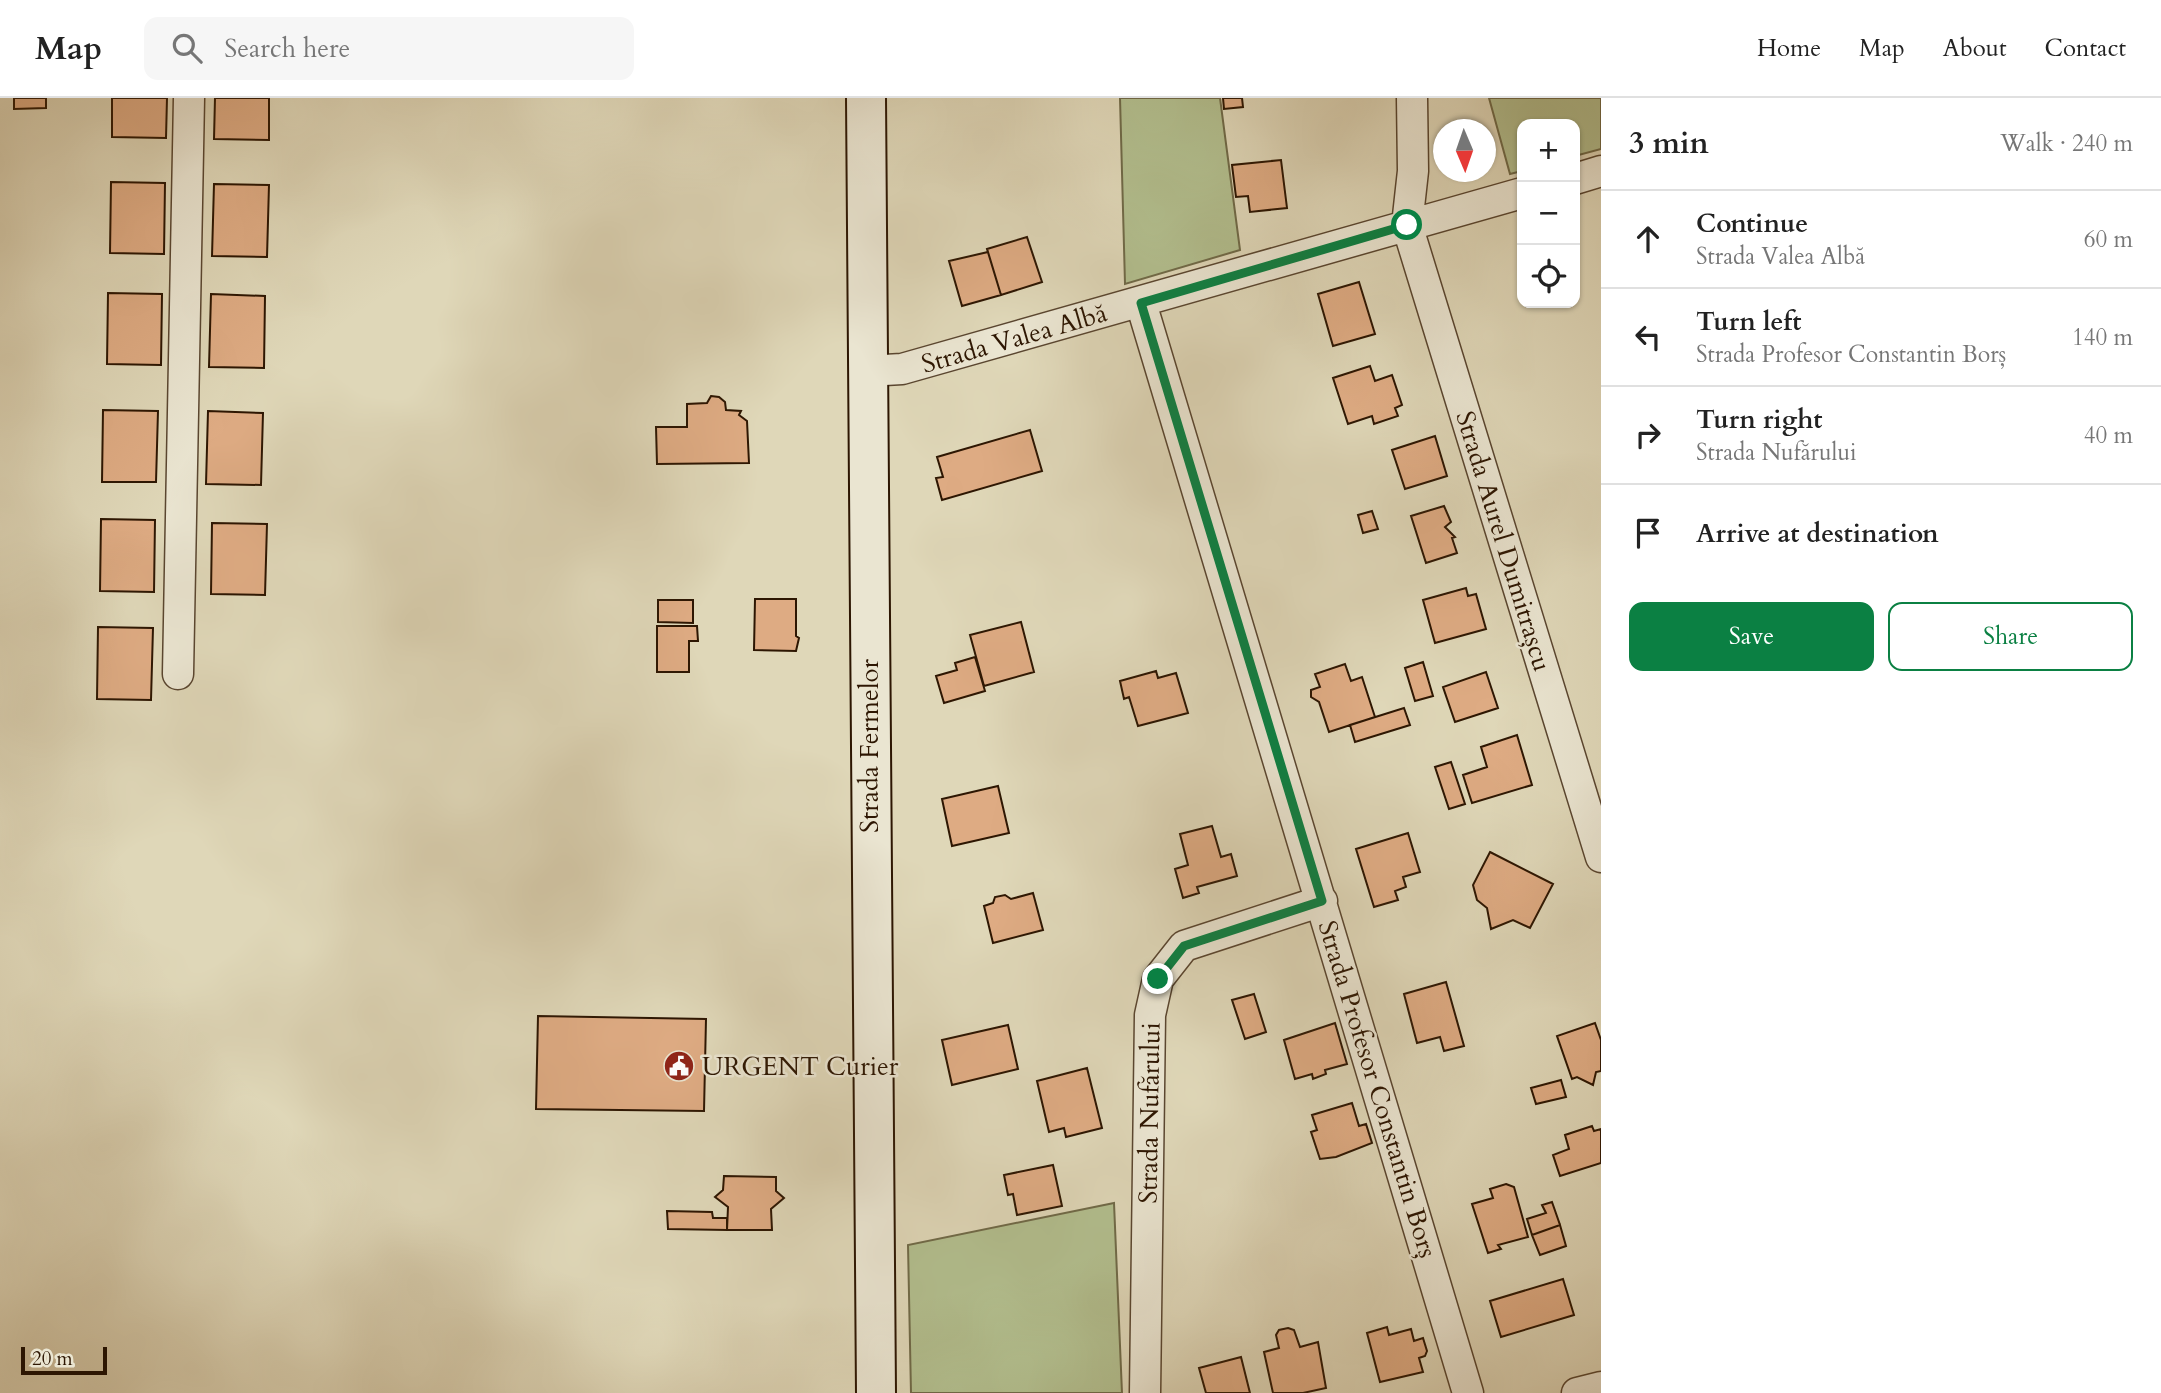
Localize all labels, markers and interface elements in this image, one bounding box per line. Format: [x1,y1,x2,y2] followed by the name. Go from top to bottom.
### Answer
[144,17,634,80] search box
[35,26,102,71] text: Map
[168,29,206,67] icon: search
[224,31,350,66] text: Search here
[1757,32,1821,65] text: Home
[1859,32,1905,65] text: Map
[1943,32,2007,65] text: About
[2045,32,2126,65] text: Contact
[1433,119,1496,182] north arrow
[1517,119,1580,308] map controls
[1517,119,1580,182] button: +
[1629,123,1709,164] text: 3 min
[2000,128,2133,159] text: Walk · 240 m
[1517,182,1580,245] button: −
[1696,206,1808,241] text: Continue
[1391,209,1422,240] route start
[1629,220,1667,258] icon: ahead
[2084,224,2133,255] text: 60 m
[1696,241,1865,272] text: Strada Valea Albă
[1517,245,1580,308] button: locate
[917,295,1111,382] street label: Strada Valea Albă
[1696,304,1801,339] text: Turn left
[1629,318,1667,356] icon: left
[2072,322,2133,353] text: 140 m
[1696,339,2006,370] text: Strada Profesor Constantin Borș
[1696,402,1823,437] text: Turn right
[1447,407,1560,675] street label: Strada Aurel Dumitrașcu
[1629,416,1667,454] icon: right
[2084,420,2133,451] text: 40 m
[1696,437,1856,468] text: Strada Nufărului
[1629,514,1667,552] icon: arrive
[1696,516,1939,551] text: Arrive at destination
[1629,602,1874,671] button: Save
[1888,602,2133,671] button: Share
[852,658,887,833] street label: Strada Fermelor
[1310,916,1446,1262] street label: Strada Profesor Constantin Borș
[1142,963,1173,994] route end
[1130,1022,1169,1204] street label: Strada Nufărului
[662,1049,696,1083] public building icon: URGENT Curier
[702,1049,899,1084] place label: URGENT Curier
[21,1344,107,1376] scale bar
[32,1346,73,1372] text: 20 m

